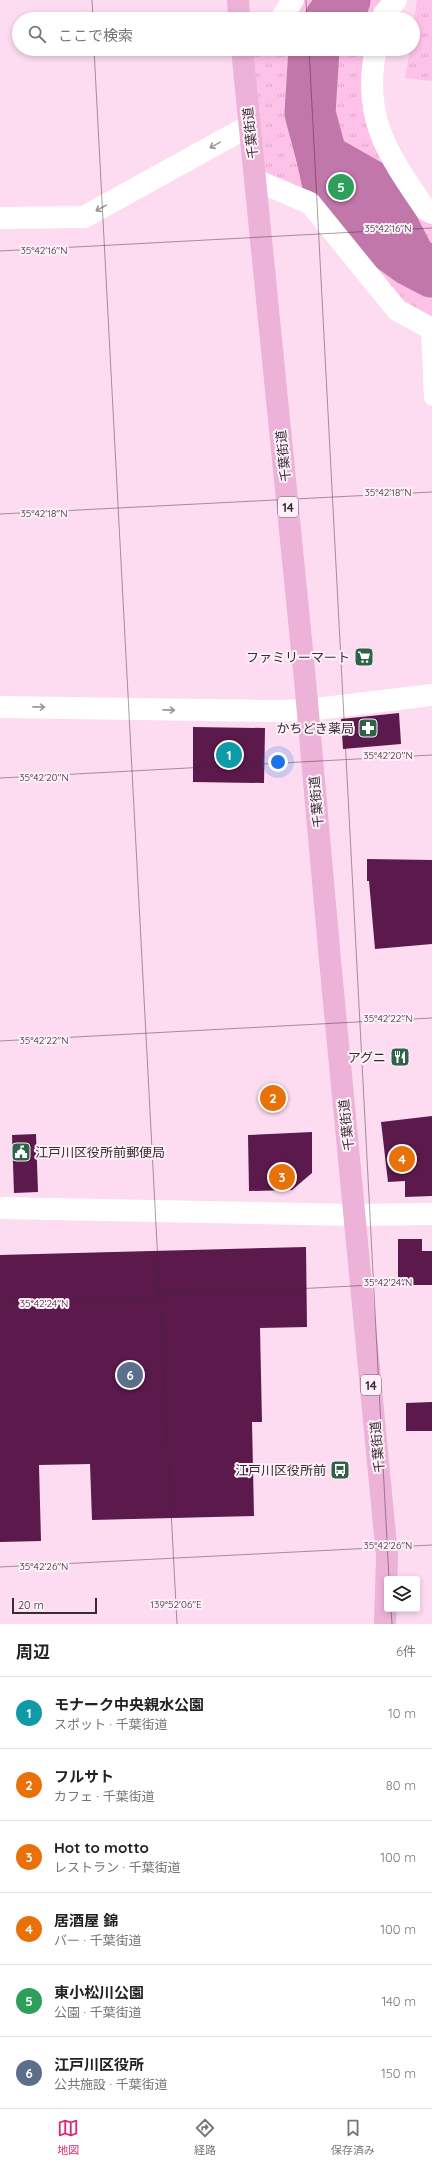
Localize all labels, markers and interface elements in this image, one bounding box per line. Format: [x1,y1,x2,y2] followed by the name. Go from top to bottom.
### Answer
[12,12,420,56] search box
[26,23,48,45] icon: search
[58,26,133,45] text: ここで検索
[239,106,261,160] street label: 千葉街道
[209,142,221,149] one-way arrow
[328,172,354,202] pin: 5
[95,204,107,212] one-way arrow
[365,222,411,235] text: 35°42'16"N
[21,244,67,257] text: 35°42'16"N
[272,429,294,483] street label: 千葉街道
[365,486,411,499] text: 35°42'18"N
[278,497,298,517] road number: 14
[21,507,67,520] text: 35°42'18"N
[353,646,375,668] supermarket icon: ファミリーマート
[246,649,350,665] place label: ファミリーマート
[32,704,45,711] one-way arrow
[162,706,175,713] one-way arrow
[357,717,379,739] pharmacy icon: かちどき薬局
[276,720,354,736] place label: かちどき薬局
[216,740,242,770] pin: 1
[363,749,413,762] text: 35°42'20"N
[268,752,288,772] your location
[19,771,69,784] text: 35°42'20"N
[306,775,326,829] street label: 千葉街道
[364,1012,412,1025] text: 35°42'22"N
[20,1034,68,1047] text: 35°42'22"N
[389,1046,411,1068] restaurant icon: アグニ
[348,1049,386,1065] place label: アグニ
[260,1083,286,1113] pin: 2
[335,1098,357,1152] street label: 千葉街道
[10,1141,32,1163] public building icon: 江戸川区役所前郵便局
[35,1144,165,1160] place label: 江戸川区役所前郵便局
[389,1144,415,1174] pin: 4
[269,1162,295,1192] pin: 3
[364,1276,412,1289] text: 35°42'24"N
[20,1297,68,1310] text: 35°42'24"N
[117,1360,143,1390] pin: 6
[361,1375,381,1395] road number: 14
[367,1420,387,1474] street label: 千葉街道
[329,1459,351,1481] bus stop icon: 江戸川区役所前
[235,1462,326,1478] place label: 江戸川区役所前
[364,1539,412,1552] text: 35°42'26"N
[20,1560,68,1573] text: 35°42'26"N
[384,1576,420,1612] map controls
[384,1576,420,1612] button: layers
[12,1596,97,1615] scale bar
[18,1598,44,1612] text: 20 m
[150,1598,202,1611] text: 139°52'06"E
[16,1641,50,1662] text: 周辺
[396,1643,416,1659] text: 6件
[54,1695,204,1714] text: モナーク中央親水公園
[26,1705,32,1721] text: 1
[388,1705,416,1721] text: 10 m
[54,1716,168,1732] text: スポット · 千葉街道
[54,1767,114,1786] text: フルサト
[25,1777,33,1793] text: 2
[386,1777,416,1793] text: 80 m
[54,1788,155,1804] text: カフェ · 千葉街道
[54,1838,149,1857] text: Hot to motto
[26,1849,32,1865] text: 3
[380,1849,416,1865] text: 100 m
[54,1859,181,1875] text: レストラン · 千葉街道
[54,1911,118,1930] text: 居酒屋 錦
[25,1921,33,1937] text: 4
[380,1921,416,1937] text: 100 m
[54,1932,142,1948] text: バー · 千葉街道
[54,1983,144,2002] text: 東小松川公園
[25,1993,33,2009] text: 5
[381,1993,416,2009] text: 140 m
[54,2004,142,2020] text: 公園 · 千葉街道
[54,2055,144,2074] text: 江戸川区役所
[25,2065,33,2081] text: 6
[381,2065,416,2081] text: 150 m
[54,2076,168,2092] text: 公共施設 · 千葉街道
[57,2117,79,2157] tab: 地図
[194,2117,216,2157] tab: 経路
[331,2117,375,2157] tab: 保存済み

